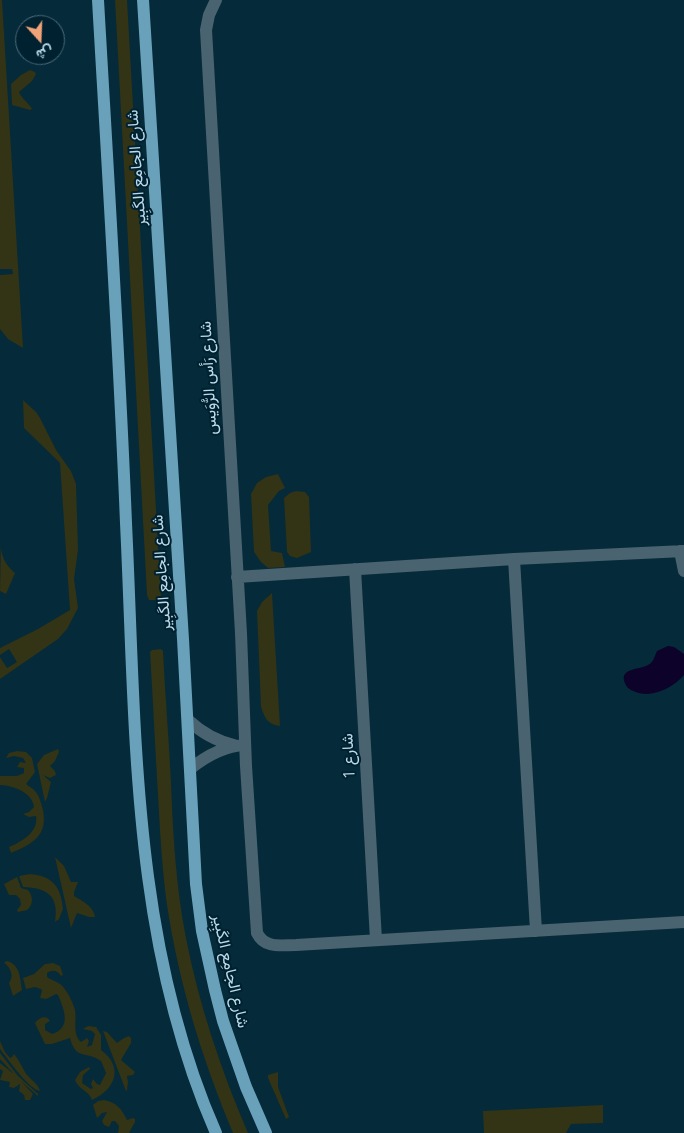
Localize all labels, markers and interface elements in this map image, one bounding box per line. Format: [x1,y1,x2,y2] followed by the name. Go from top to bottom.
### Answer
[15,15,65,65] north arrow
[34,42,56,65] text: ش
[123,109,151,227] street label: شارع الجامِع الكَبِير
[196,321,222,435] street label: شارع رَأس الرُّوَيس
[148,514,176,632] street label: شارع الجامِع الكَبِير
[338,733,360,779] street label: شارع 1
[208,912,252,1030] street label: شارع الجامِع الكَبِير

